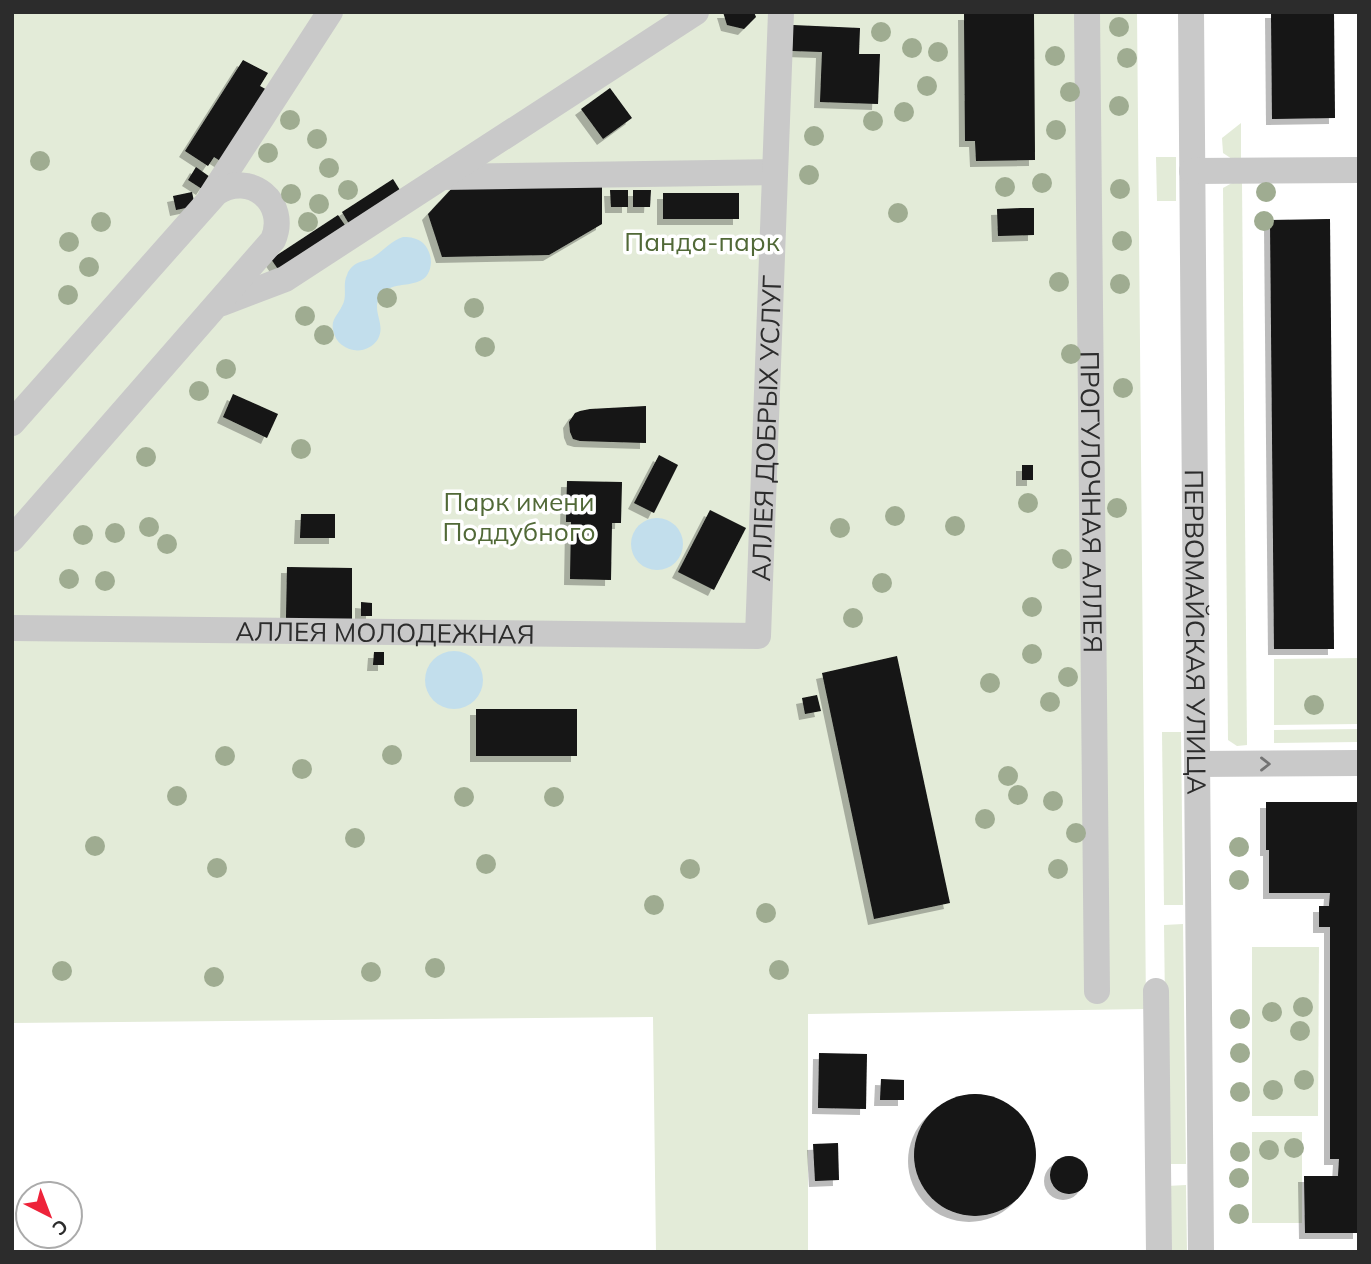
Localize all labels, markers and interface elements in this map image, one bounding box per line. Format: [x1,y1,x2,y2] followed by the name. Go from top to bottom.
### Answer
[624,225,780,258] park label: Панда-парк
[744,274,788,582] street label: АЛЛЕЯ ДОБРЫХ УСЛУГ
[1074,351,1110,653] street label: ПРОГУЛОЧНАЯ АЛЛЕЯ
[1178,469,1214,795] street label: ПЕРВОМАЙСКАЯ УЛИЦА
[442,485,596,548] park label: Парк имени Поддубного
[235,614,535,650] street label: АЛЛЕЯ МОЛОДЕЖНАЯ
[1260,756,1271,772] one-way arrow
[14,1180,84,1250] north arrow
[48,1214,73,1241] text: С

